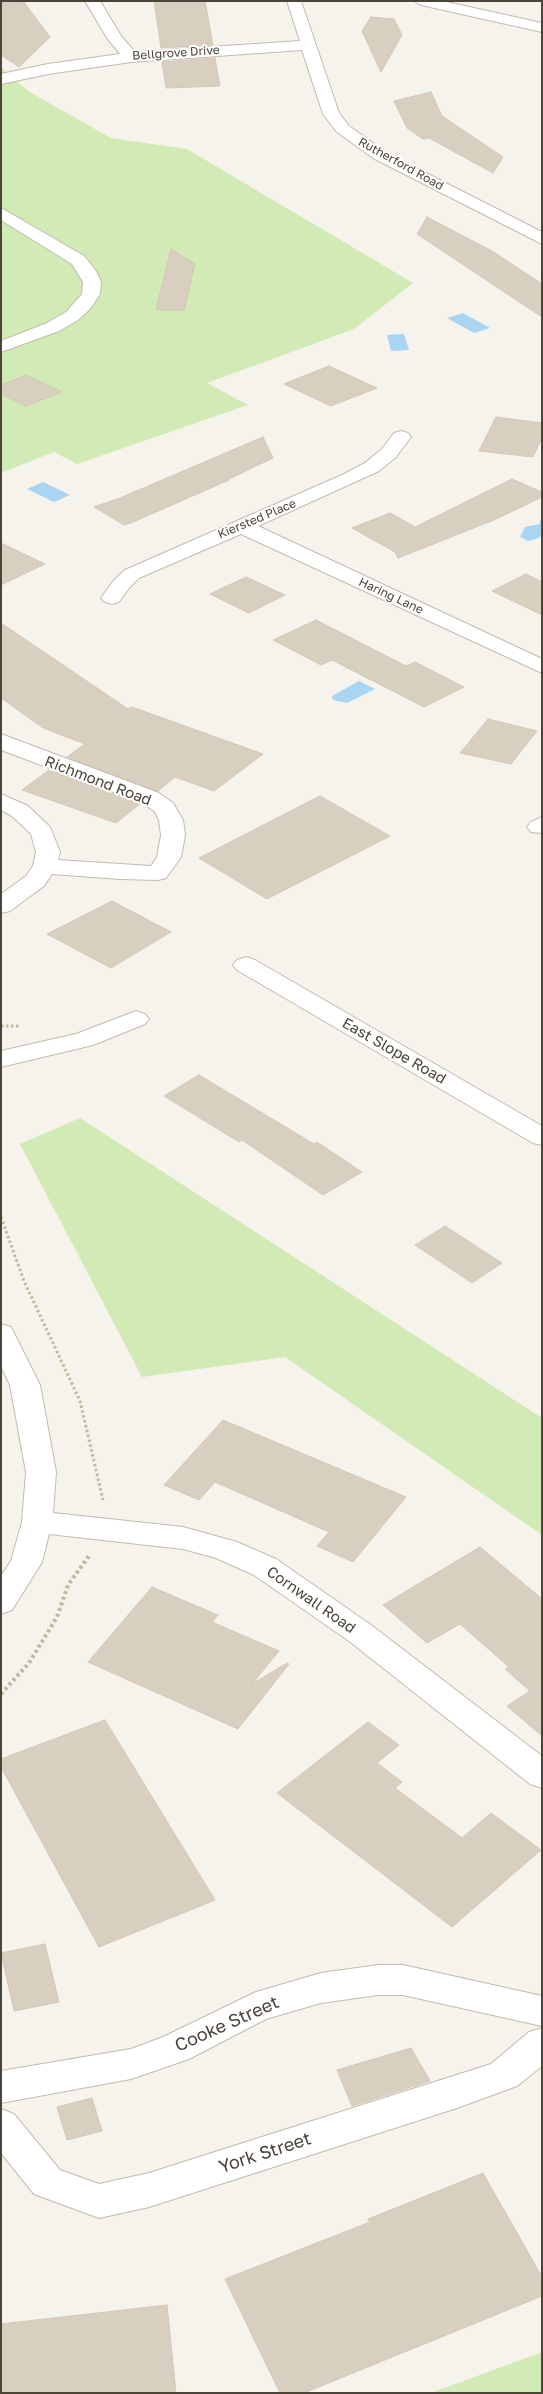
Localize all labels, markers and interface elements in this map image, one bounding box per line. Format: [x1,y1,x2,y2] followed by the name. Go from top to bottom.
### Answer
[132,43,220,63] street label: Bellgrove Drive
[356,135,446,193] street label: Rutherford Road
[216,496,298,542] street label: Kiersted Place
[356,575,426,617] street label: Haring Lane
[42,752,154,810] street label: Richmond Road
[339,1014,449,1088] street label: East Slope Road
[263,1563,359,1637] street label: Cornwall Road
[172,1991,282,2057] street label: Cooke Street
[216,2128,314,2178] street label: York Street

